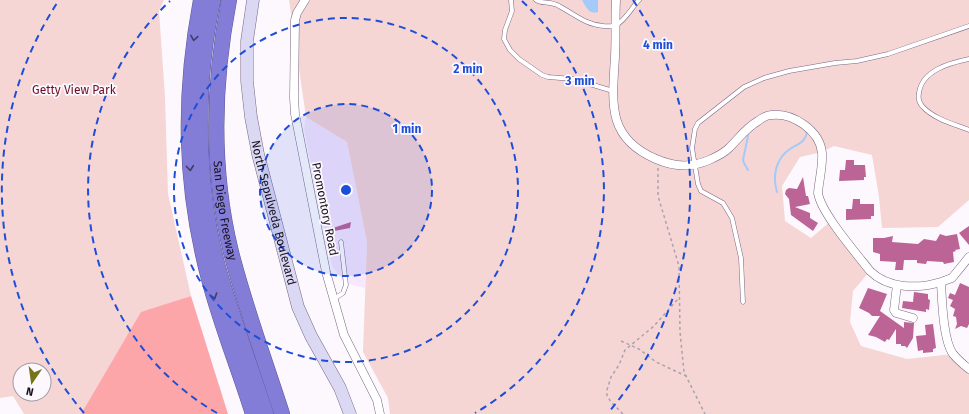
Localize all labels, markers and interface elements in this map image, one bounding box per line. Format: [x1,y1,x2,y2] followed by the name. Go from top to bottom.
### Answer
[190,35,199,41] one-way arrow
[643,38,673,52] text: 4 min
[453,62,483,76] text: 2 min
[564,74,595,88] text: 3 min
[32,83,117,97] park label: Getty View Park
[393,122,421,136] text: 1 min
[249,139,299,287] street label: North Sepulveda Boulevard
[211,160,240,262] street label: San Diego Freeway
[309,161,341,257] street label: Promontory Road
[186,165,195,171] one-way arrow
[339,183,353,197] centre of rings
[209,292,218,299] one-way arrow
[12,362,52,402] north arrow
[25,384,35,398] text: N

